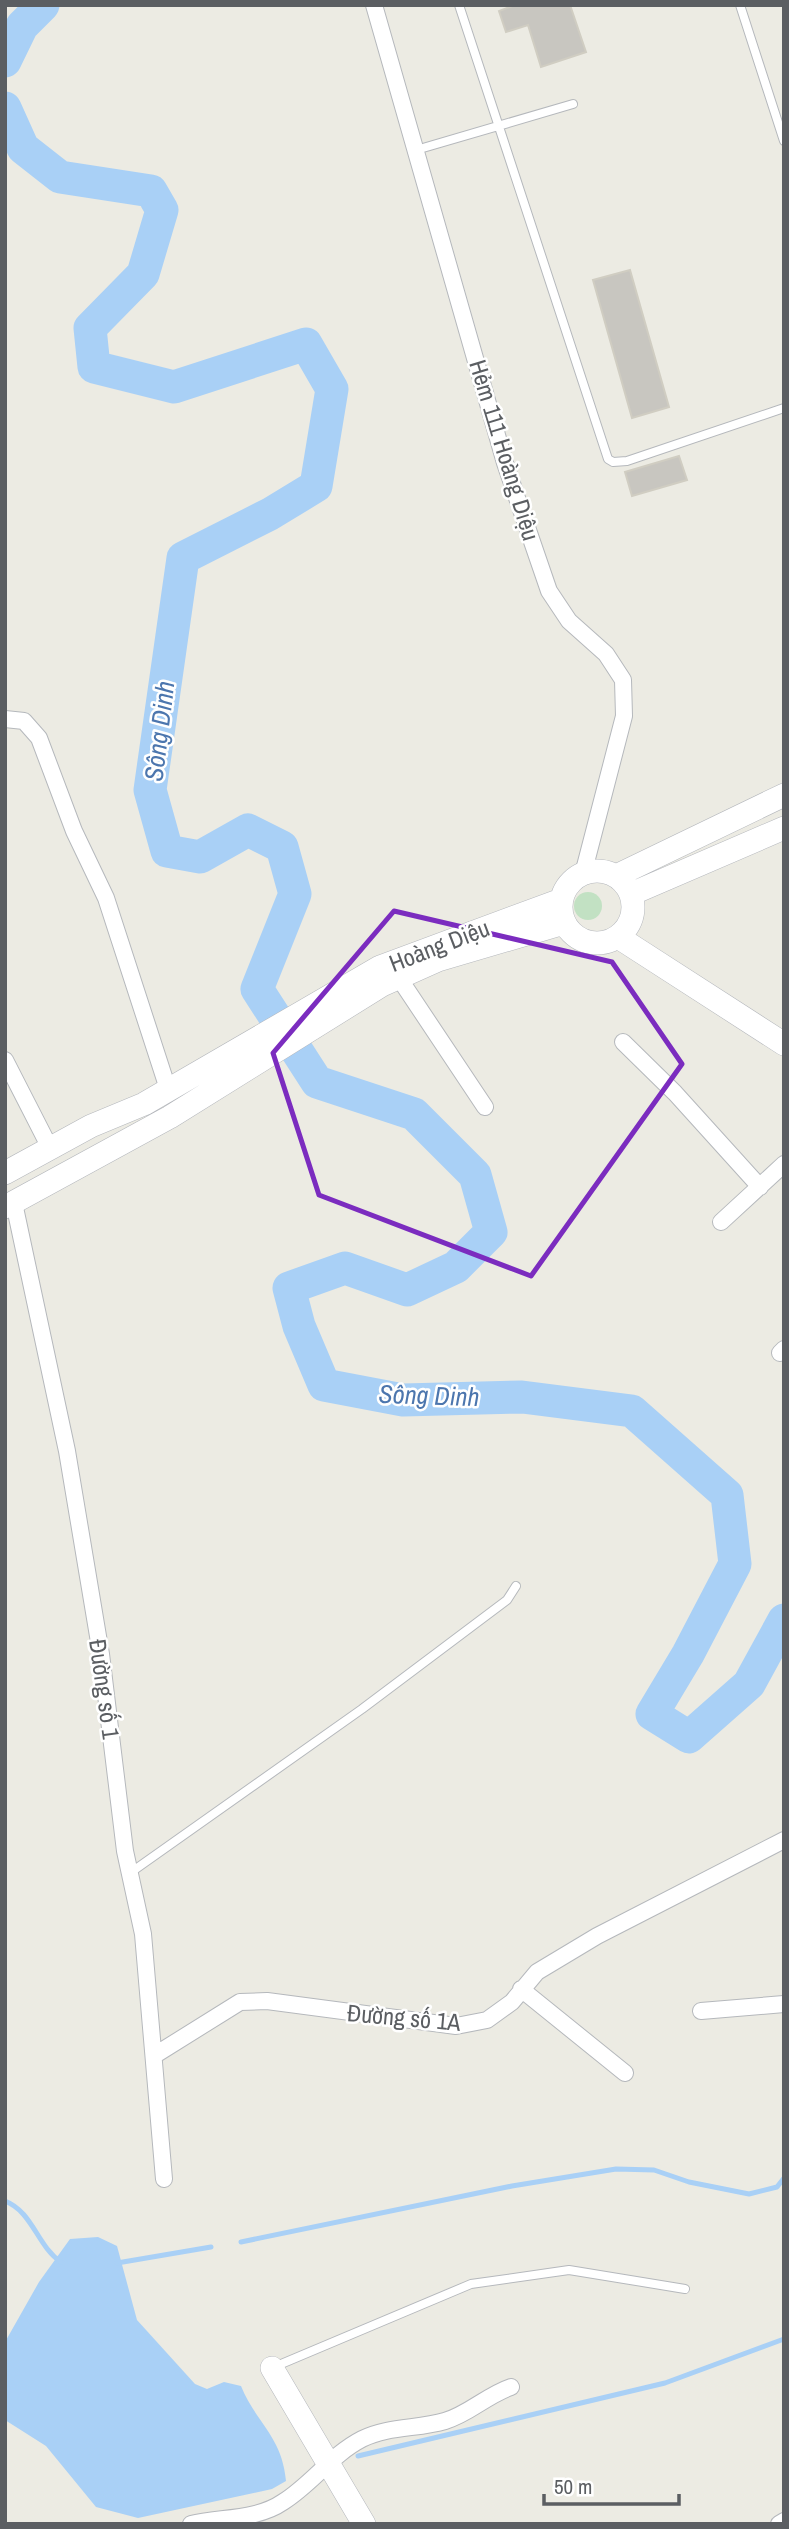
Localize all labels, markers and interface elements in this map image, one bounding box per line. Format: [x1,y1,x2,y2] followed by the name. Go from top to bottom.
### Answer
[462,356,548,544] street label: Hẻm 111 Hoàng Diệu
[135,679,183,783] water label: Sông Dinh
[384,911,494,979] street label: Hoàng Diệu
[378,1376,480,1414] water label: Sông Dinh
[82,1637,128,1741] street label: Đường số 1
[346,1996,463,2038] street label: Đường số 1A
[544,2462,679,2506] scale bar
[554,2472,592,2501] text: 50 m

